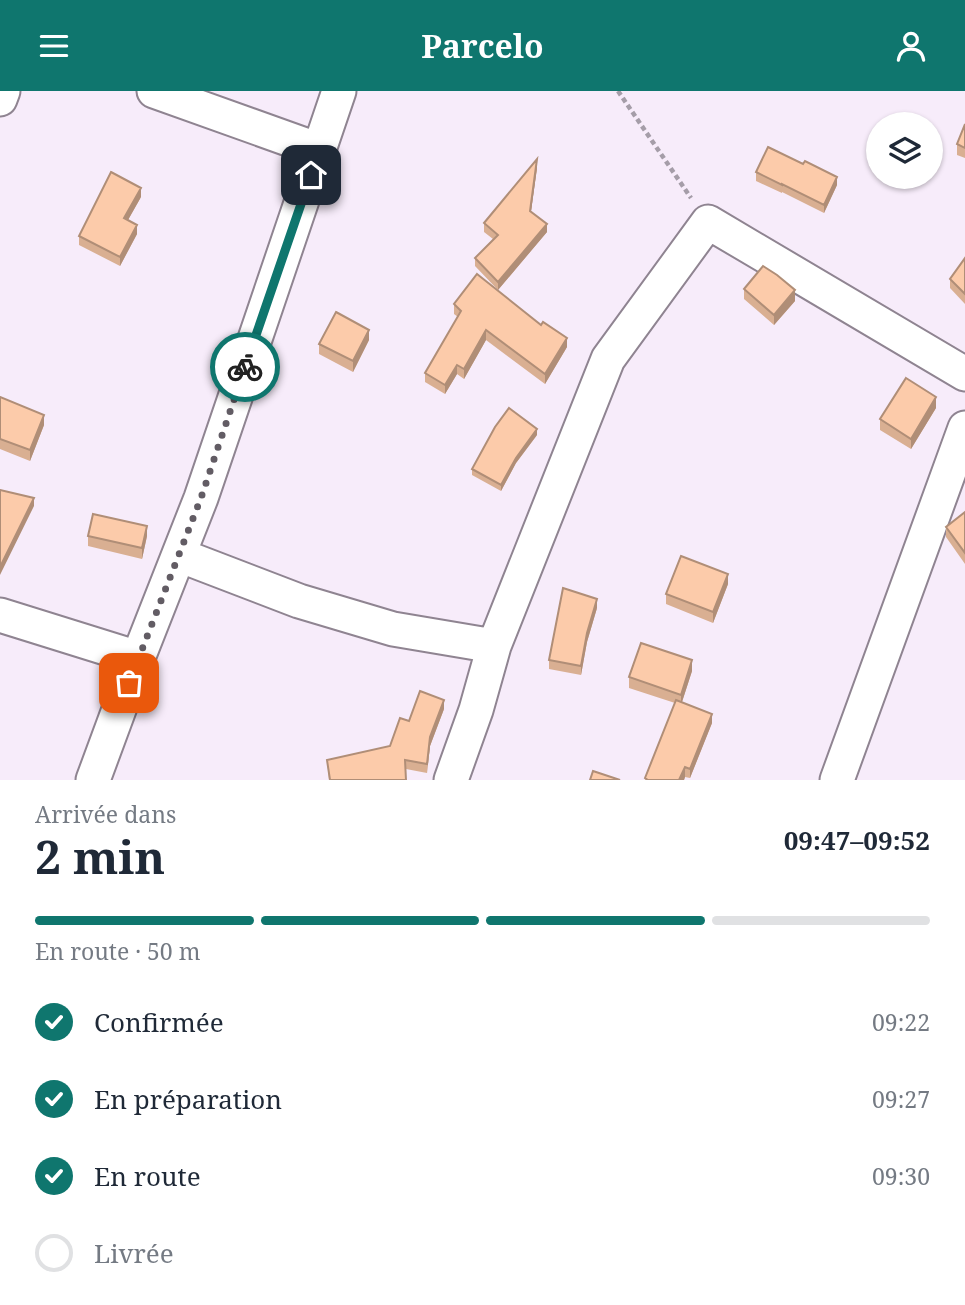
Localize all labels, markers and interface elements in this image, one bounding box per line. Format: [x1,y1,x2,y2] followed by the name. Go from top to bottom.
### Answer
[421,24,544,67] text: Parcelo
[35,27,73,65] icon: menu
[892,27,930,65] icon: person
[866,112,943,189] map controls
[866,112,943,189] button: layers
[281,145,341,205] pin
[292,156,330,194] icon: home
[210,332,280,402] courier
[226,348,264,386] icon: bike
[99,653,159,713] pin
[110,664,148,702] icon: bag
[35,798,176,830] text: Arrivée dans
[784,822,930,858] text: 09:47–09:52
[35,825,165,887] text: 2 min
[35,935,200,967] text: En route · 50 m
[35,1003,73,1041] icon: check
[94,1004,224,1040] text: Confirmée
[872,1006,930,1038] text: 09:22
[35,1080,73,1118] icon: check
[94,1081,282,1117] text: En préparation
[872,1083,930,1115] text: 09:27
[35,1157,73,1195] icon: check
[94,1158,201,1194] text: En route
[872,1160,930,1192] text: 09:30
[94,1235,174,1271] text: Livrée

